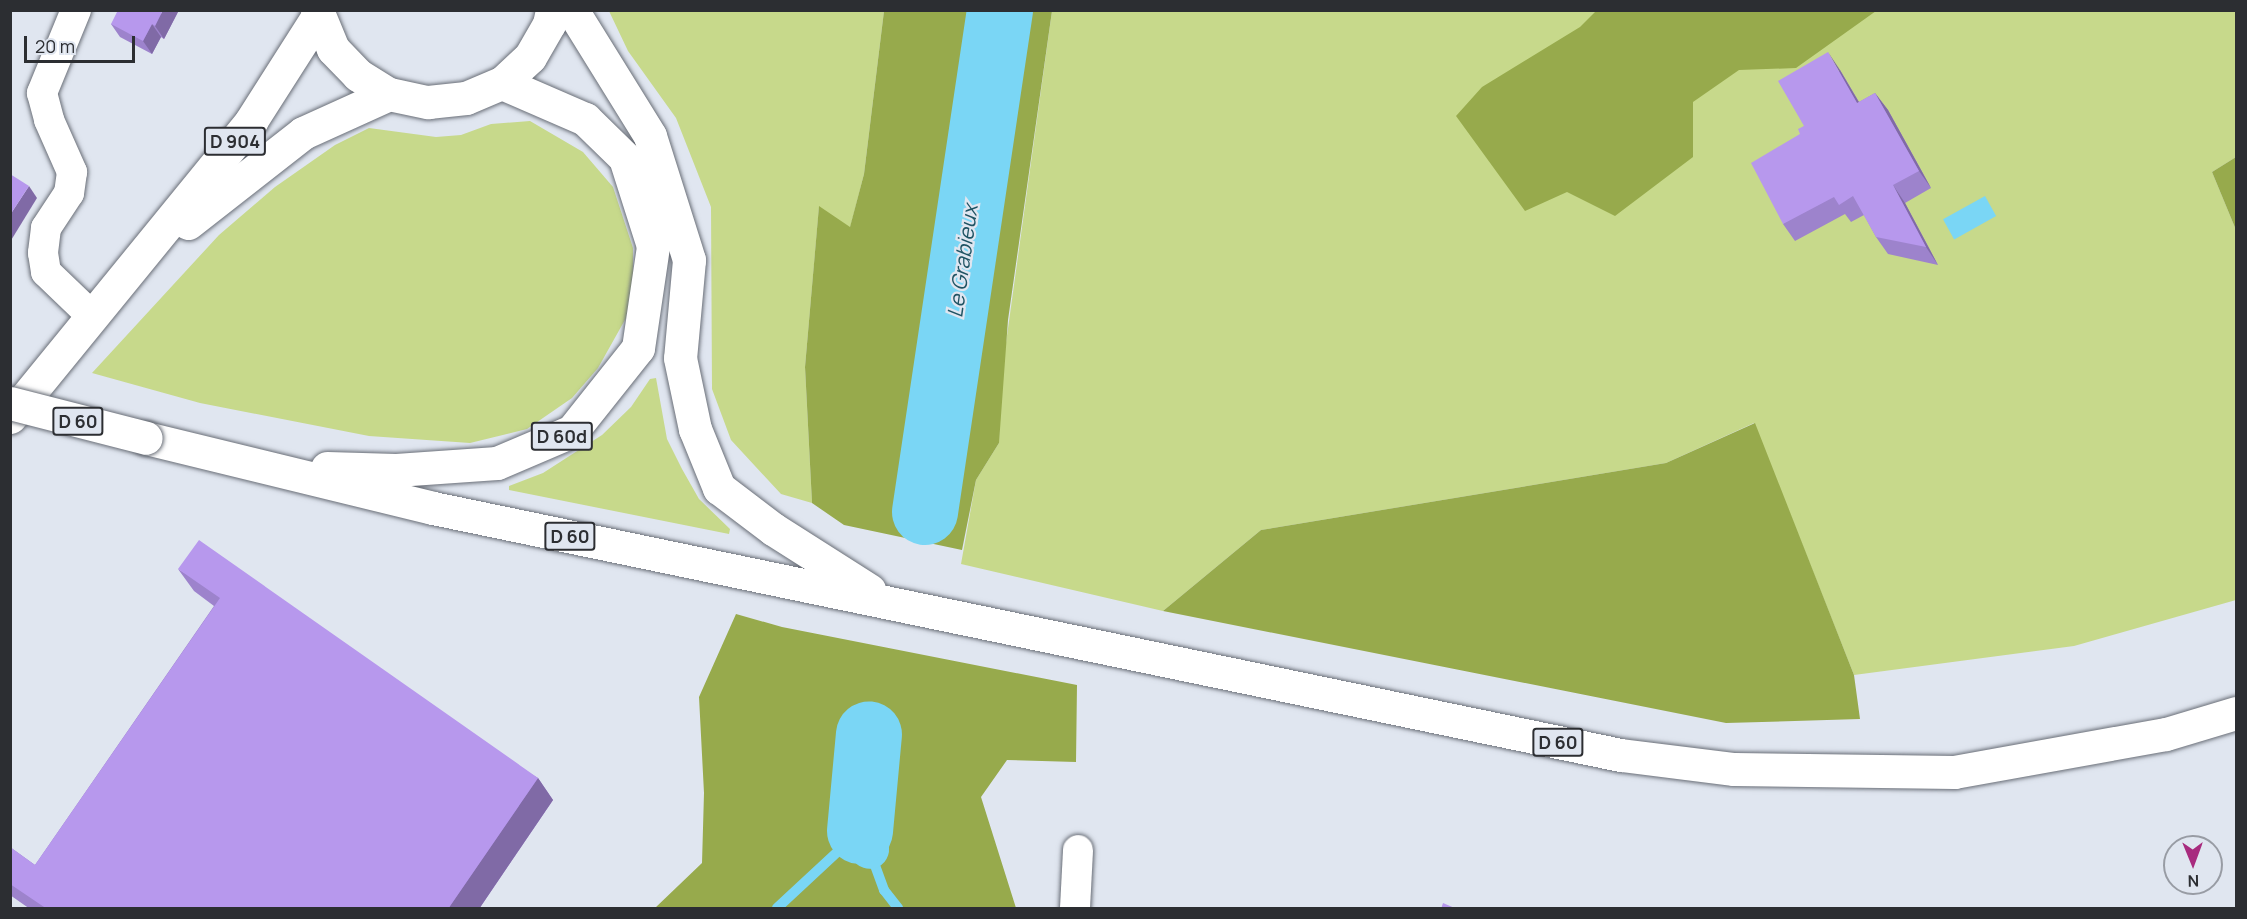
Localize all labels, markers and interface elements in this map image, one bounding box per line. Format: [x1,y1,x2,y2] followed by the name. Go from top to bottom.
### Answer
[27,24,138,62] scale bar
[35,34,75,58] text: 20 m
[204,126,266,156] road number: D 904
[942,203,982,319] water label: Le Grabieux
[51,406,105,436] road number: D 60
[530,421,594,451] road number: D 60d
[543,521,597,551] road number: D 60
[1531,727,1585,757] road number: D 60
[2163,835,2223,895] north arrow
[2187,870,2199,892] text: N

